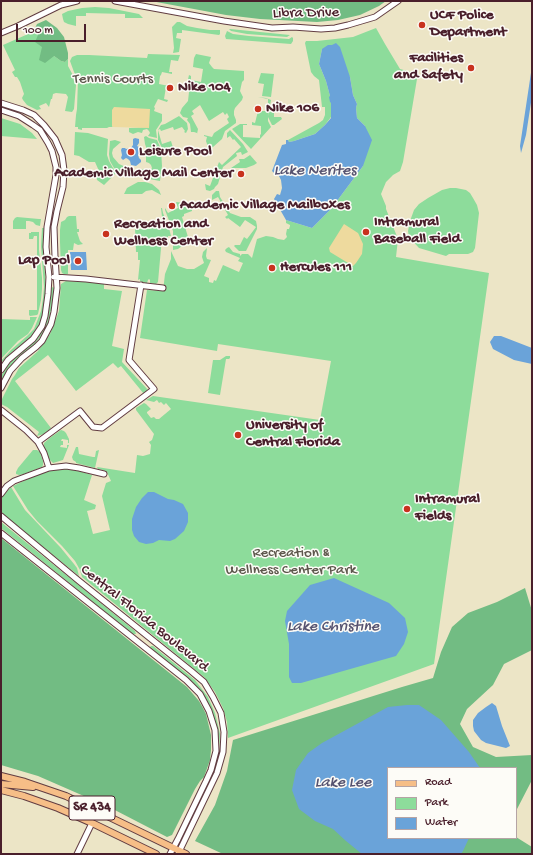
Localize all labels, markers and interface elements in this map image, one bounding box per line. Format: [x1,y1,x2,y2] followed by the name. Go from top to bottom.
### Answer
[273,4,339,24] street label: Libra Drive
[430,7,506,42] place label: UCF Police Department
[18,16,88,42] scale bar
[417,20,427,30] marker: UCF Police Department
[23,24,53,38] text: 100 m
[394,50,463,85] place label: Facilities and Safety
[466,63,476,73] marker: Facilities and Safety
[73,71,153,89] park label: Tennis Courts
[178,79,231,97] place label: Nike 104
[165,83,175,93] marker: Nike 104
[266,100,319,118] place label: Nike 106
[253,104,263,114] marker: Nike 106
[139,143,212,161] place label: Leisure Pool
[126,147,136,157] marker: Leisure Pool
[274,162,356,182] water label: Lake Nerites
[54,165,233,183] place label: Academic Village Mail Center
[236,169,246,179] marker: Academic Village Mail Center
[180,197,350,215] place label: Academic Village Mailboxes
[167,201,177,211] marker: Academic Village Mailboxes
[374,214,460,249] place label: Intramural Baseball Field
[114,216,213,251] place label: Recreation and Wellness Center
[361,227,371,237] marker: Intramural Baseball Field
[101,229,111,239] marker: Recreation and Wellness Center
[18,252,70,270] place label: Lap Pool
[73,256,83,266] marker: Lap Pool
[280,259,352,277] place label: Hercules 111
[267,263,277,273] marker: Hercules 111
[246,417,340,452] place label: University of Central Florida
[233,430,243,440] marker: University of Central Florida
[415,491,480,526] place label: Intramural Fields
[402,504,412,514] marker: Intramural Fields
[226,545,356,580] park label: Recreation & Wellness Center Park
[76,562,212,676] street label: Central Florida Boulevard
[287,618,379,638] water label: Lake Christine
[387,767,517,839] legend
[315,774,371,794] water label: Lake Lee
[425,776,451,790] text: Road
[69,796,115,820] road number: SR 434
[425,796,448,810] text: Park
[425,816,457,830] text: Water

